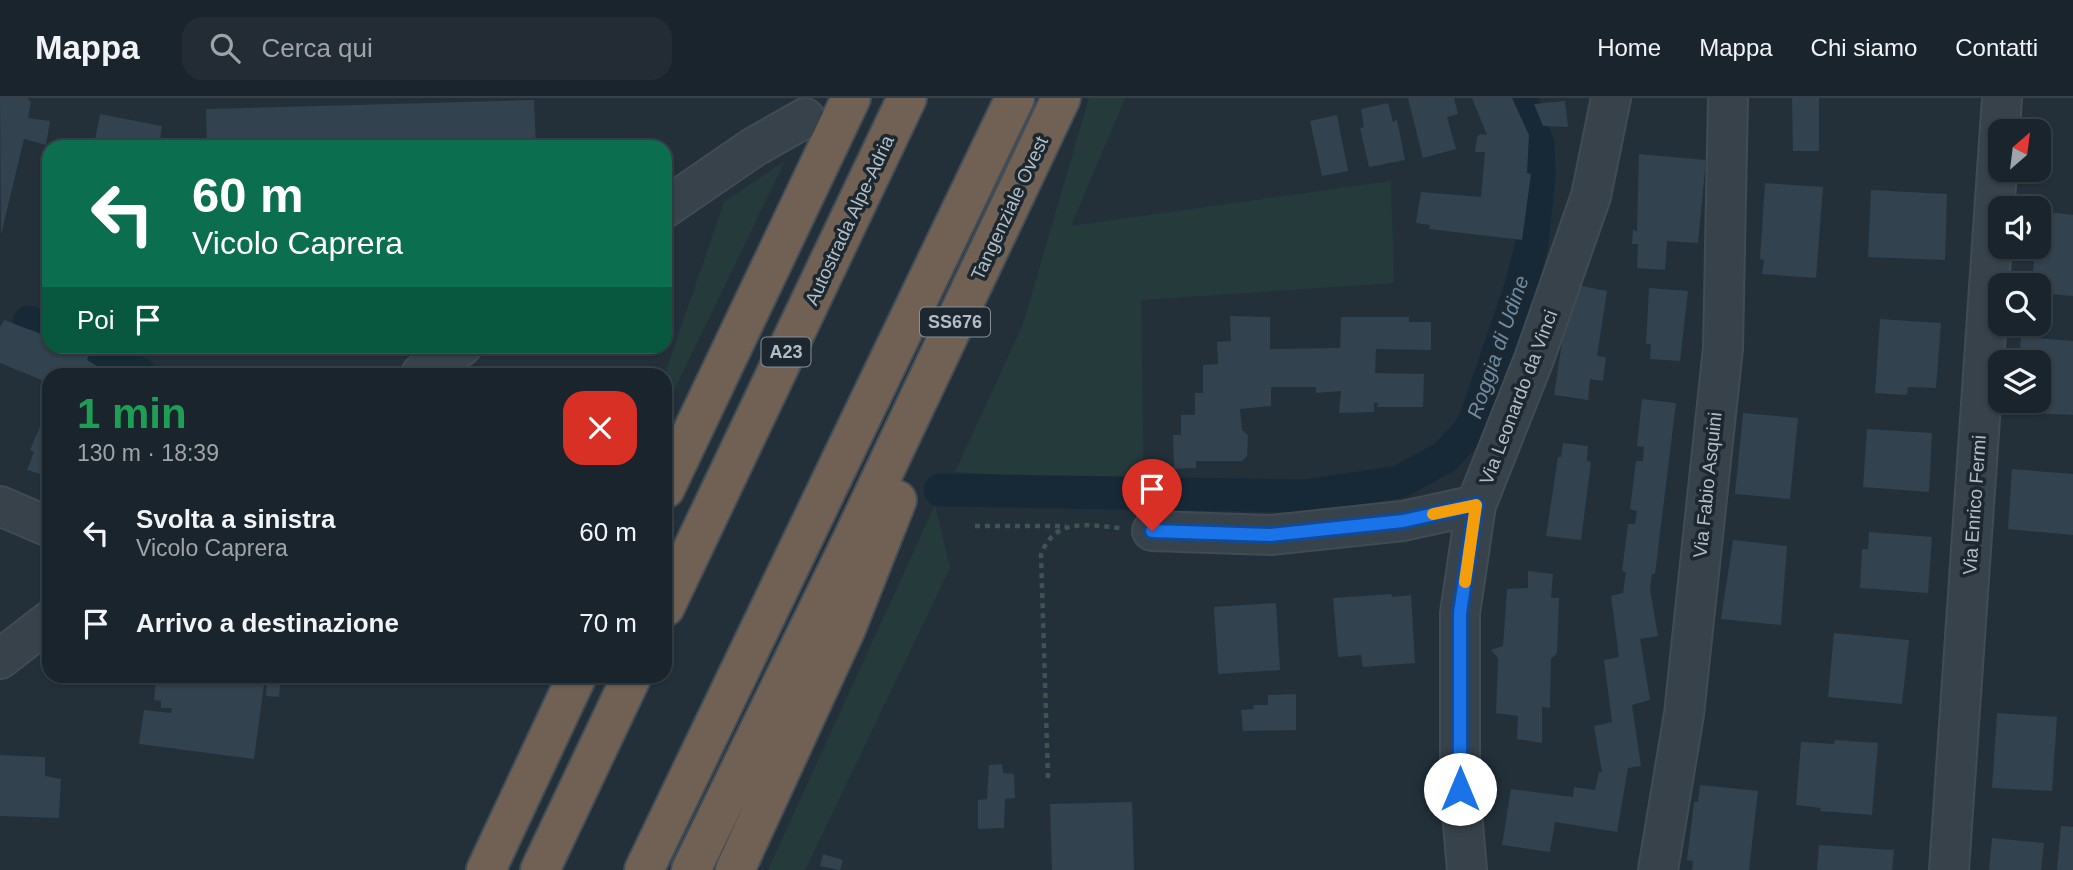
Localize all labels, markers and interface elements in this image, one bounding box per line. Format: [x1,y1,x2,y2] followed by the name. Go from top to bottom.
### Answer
[182,17,672,80] search box
[35,29,140,66] text: Mappa
[206,29,244,67] icon: search
[262,33,373,63] text: Cerca qui
[1597,34,1661,61] text: Home
[1699,34,1773,61] text: Mappa
[1811,34,1917,61] text: Chi siamo
[1955,34,2038,61] text: Contatti
[1988,119,2051,182] north arrow
[1988,119,2051,413] map controls
[801,132,898,308] street label: Autostrada Alpe-Adria
[967,132,1052,283] street label: Tangenziale Ovest
[77,168,168,259] icon: left
[192,168,304,222] text: 60 m
[1988,196,2051,259] button: sound
[192,225,403,261] text: Vicolo Caprera
[1462,272,1533,421] water label: Roggia di Udine
[1988,273,2051,336] button: search
[129,301,167,339] icon: arrive
[77,305,115,335] text: Poi
[1475,307,1561,487] street label: Via Leonardo da Vinci
[920,308,990,336] road number: SS676
[762,338,810,366] road number: A23
[1988,350,2051,413] button: layers
[77,390,187,437] text: 1 min
[563,391,637,465] button: close
[1689,411,1726,559] street label: Via Fabio Asquini
[1959,434,1990,576] street label: Via Enrico Fermi
[77,440,219,466] text: 130 m · 18:39
[1122,459,1182,531] pin
[1133,470,1171,508] icon: arrive
[136,504,335,534] text: Svolta a sinistra
[77,514,115,552] icon: left
[579,517,637,547] text: 60 m
[136,535,288,561] text: Vicolo Caprera
[77,605,115,643] icon: arrive
[136,608,399,638] text: Arrivo a destinazione
[579,608,637,638] text: 70 m
[1423,752,1497,826] position arrow

